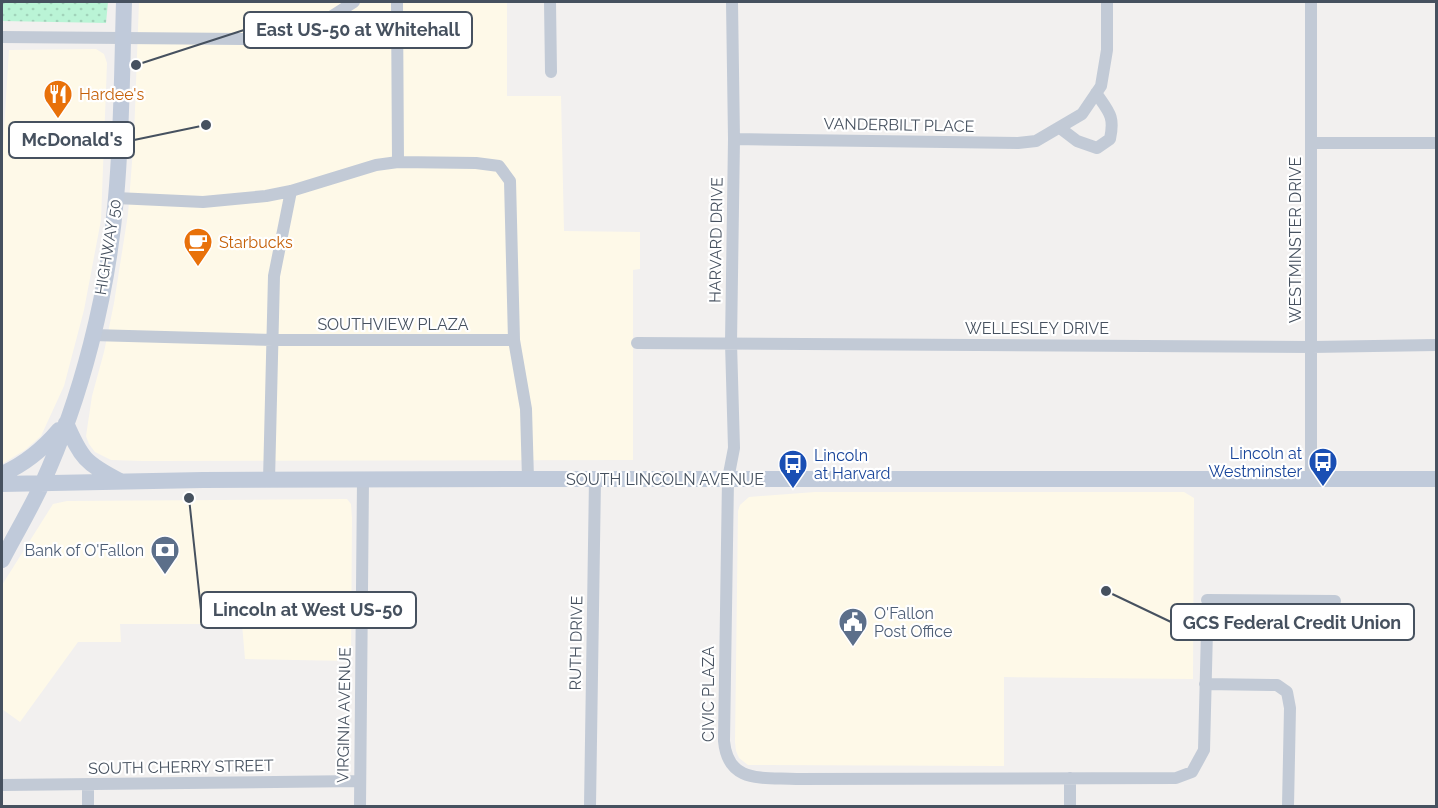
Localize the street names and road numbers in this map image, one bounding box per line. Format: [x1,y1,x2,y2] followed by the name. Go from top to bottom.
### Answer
[824,114,975,136] street label: VANDERBILT PLACE
[1286,157,1305,323] street label: WESTMINSTER DRIVE
[705,177,727,303] street label: HARVARD DRIVE
[91,198,125,296] street label: HIGHWAY 50
[317,315,469,334] street label: SOUTHVIEW PLAZA
[965,319,1109,338] street label: WELLESLEY DRIVE
[566,470,764,489] street label: SOUTH LINCOLN AVENUE
[566,595,586,690] street label: RUTH DRIVE
[699,646,718,742] street label: CIVIC PLAZA
[333,647,355,783] street label: VIRGINIA AVENUE
[88,756,274,778] street label: SOUTH CHERRY STREET

